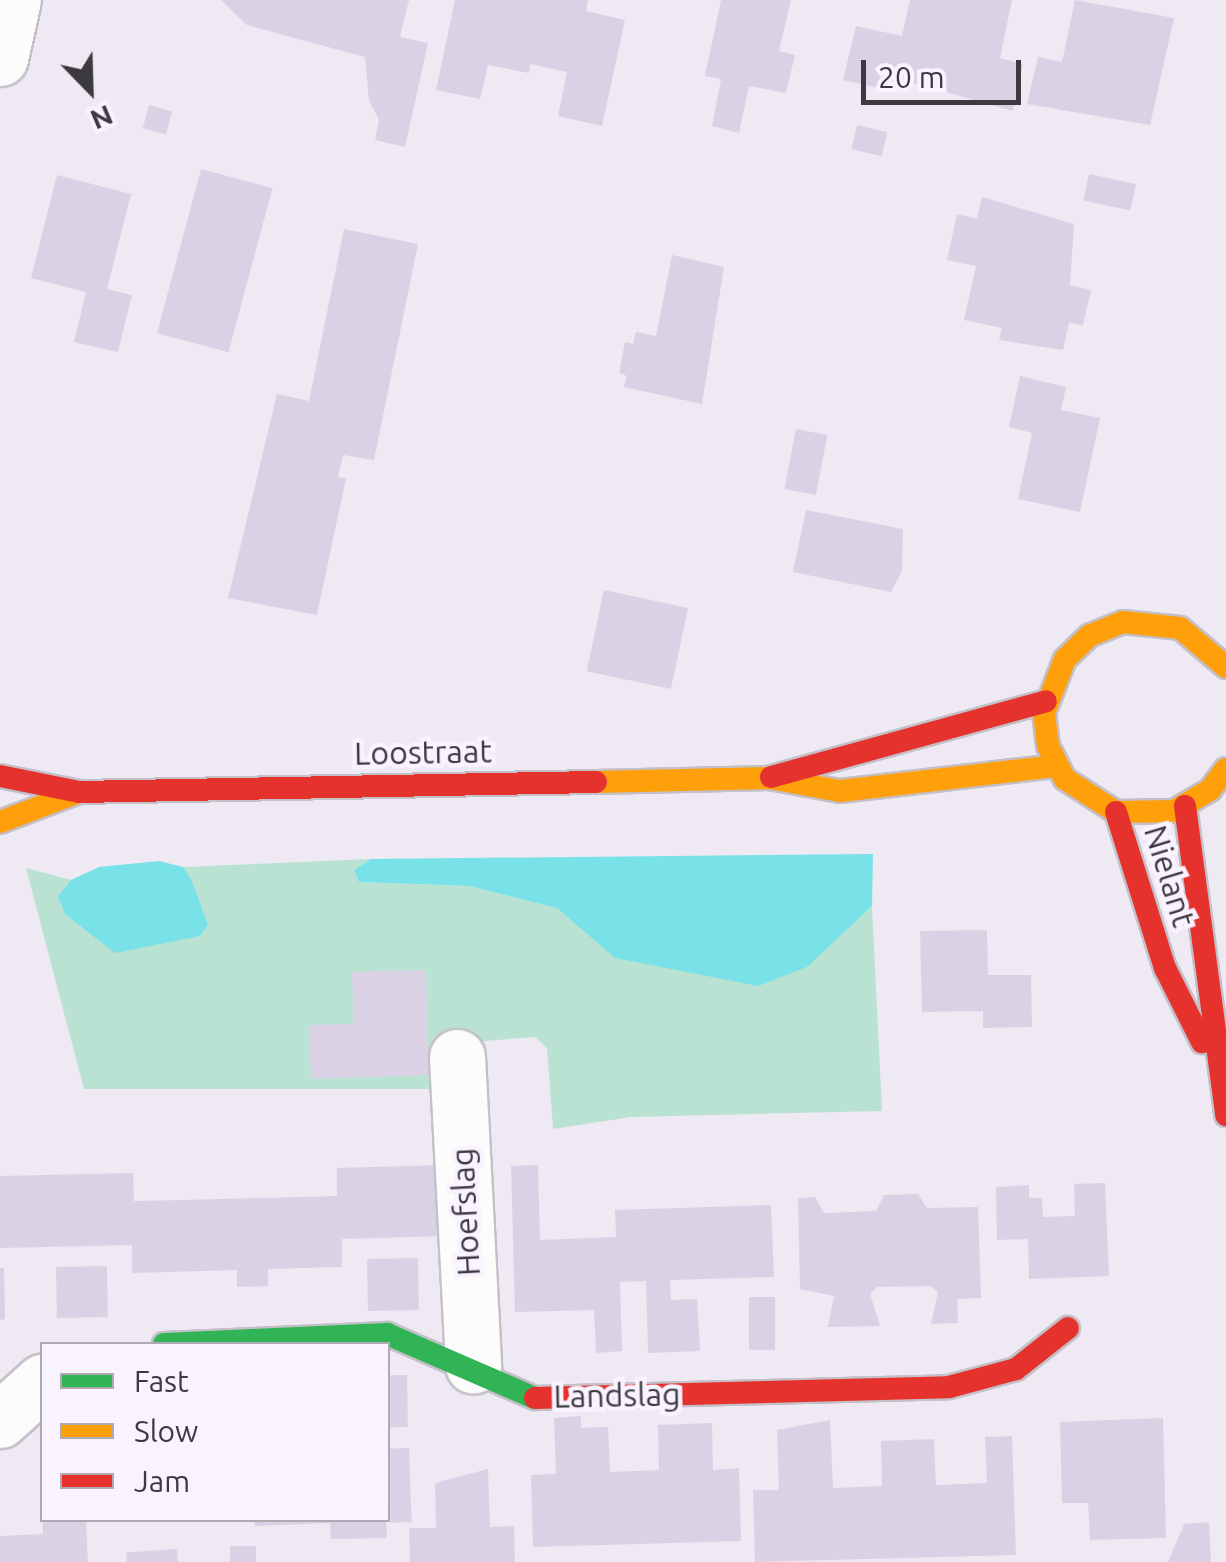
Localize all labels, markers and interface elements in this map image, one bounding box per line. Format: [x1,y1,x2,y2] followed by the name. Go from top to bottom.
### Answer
[40,40,140,140] north arrow
[866,40,1026,102] scale bar
[878,60,945,94] text: 20 m
[86,100,118,136] text: N
[354,732,492,772] street label: Loostraat
[1136,821,1204,931] street label: Nielant
[442,1147,488,1277] street label: Hoefslag
[40,1342,390,1522] legend
[134,1364,189,1398] text: Fast
[553,1375,681,1415] street label: Landslag
[134,1414,198,1448] text: Slow
[134,1464,190,1498] text: Jam

